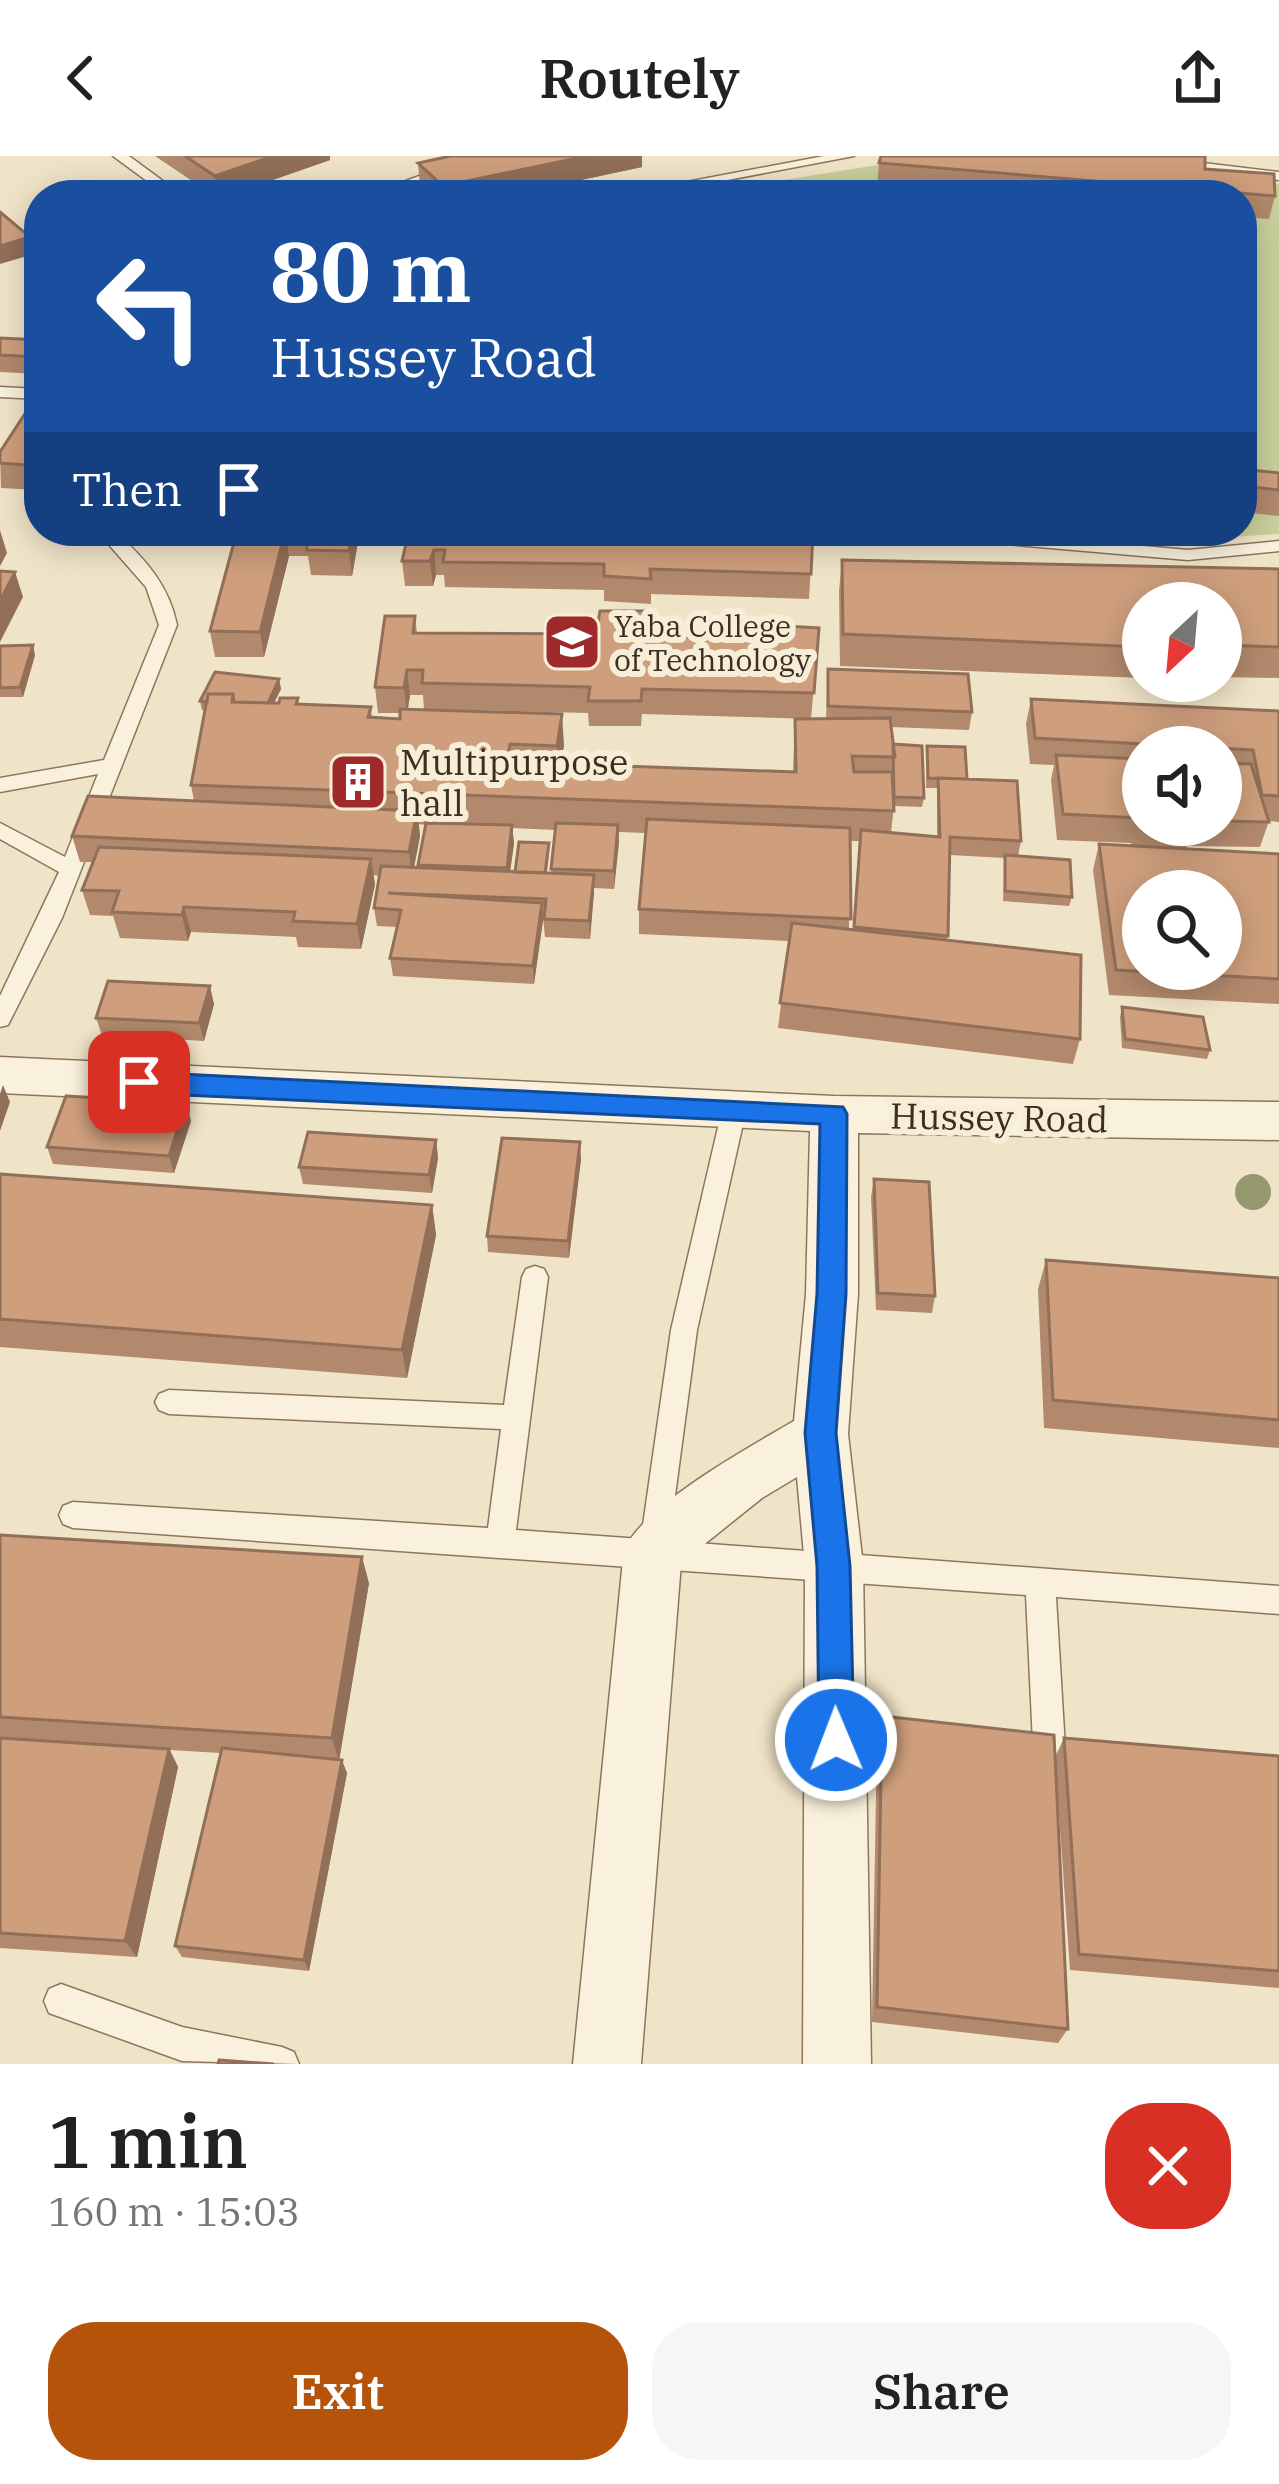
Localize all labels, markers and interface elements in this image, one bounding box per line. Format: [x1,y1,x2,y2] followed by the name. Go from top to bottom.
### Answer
[539,43,740,113] text: Routely
[48,45,114,111] icon: back
[1165,45,1231,111] icon: share
[270,216,472,325] text: 80 m
[72,228,228,384] icon: left
[270,322,597,392] text: Hussey Road
[206,456,272,522] icon: arrive
[72,460,182,518] text: Then
[1122,582,1242,702] north arrow
[1122,582,1242,990] map controls
[614,606,811,679] place label: Yaba College of Technology
[541,611,603,673] school or university icon: Yaba College of Technology
[1122,726,1242,846] button: sound
[400,738,628,826] place label: Multipurpose hall
[327,751,389,813] building icon: Multipurpose hall
[1122,870,1242,990] button: search
[88,1031,190,1133] pin
[106,1049,172,1115] icon: arrive
[890,1092,1108,1142] street label: Hussey Road
[773,1677,899,1803] position arrow
[48,2094,248,2188] text: 1 min
[1105,2103,1231,2229] button: close
[48,2186,300,2237] text: 160 m · 15:03
[48,2322,628,2460] button: Exit
[652,2322,1231,2460] button: Share

